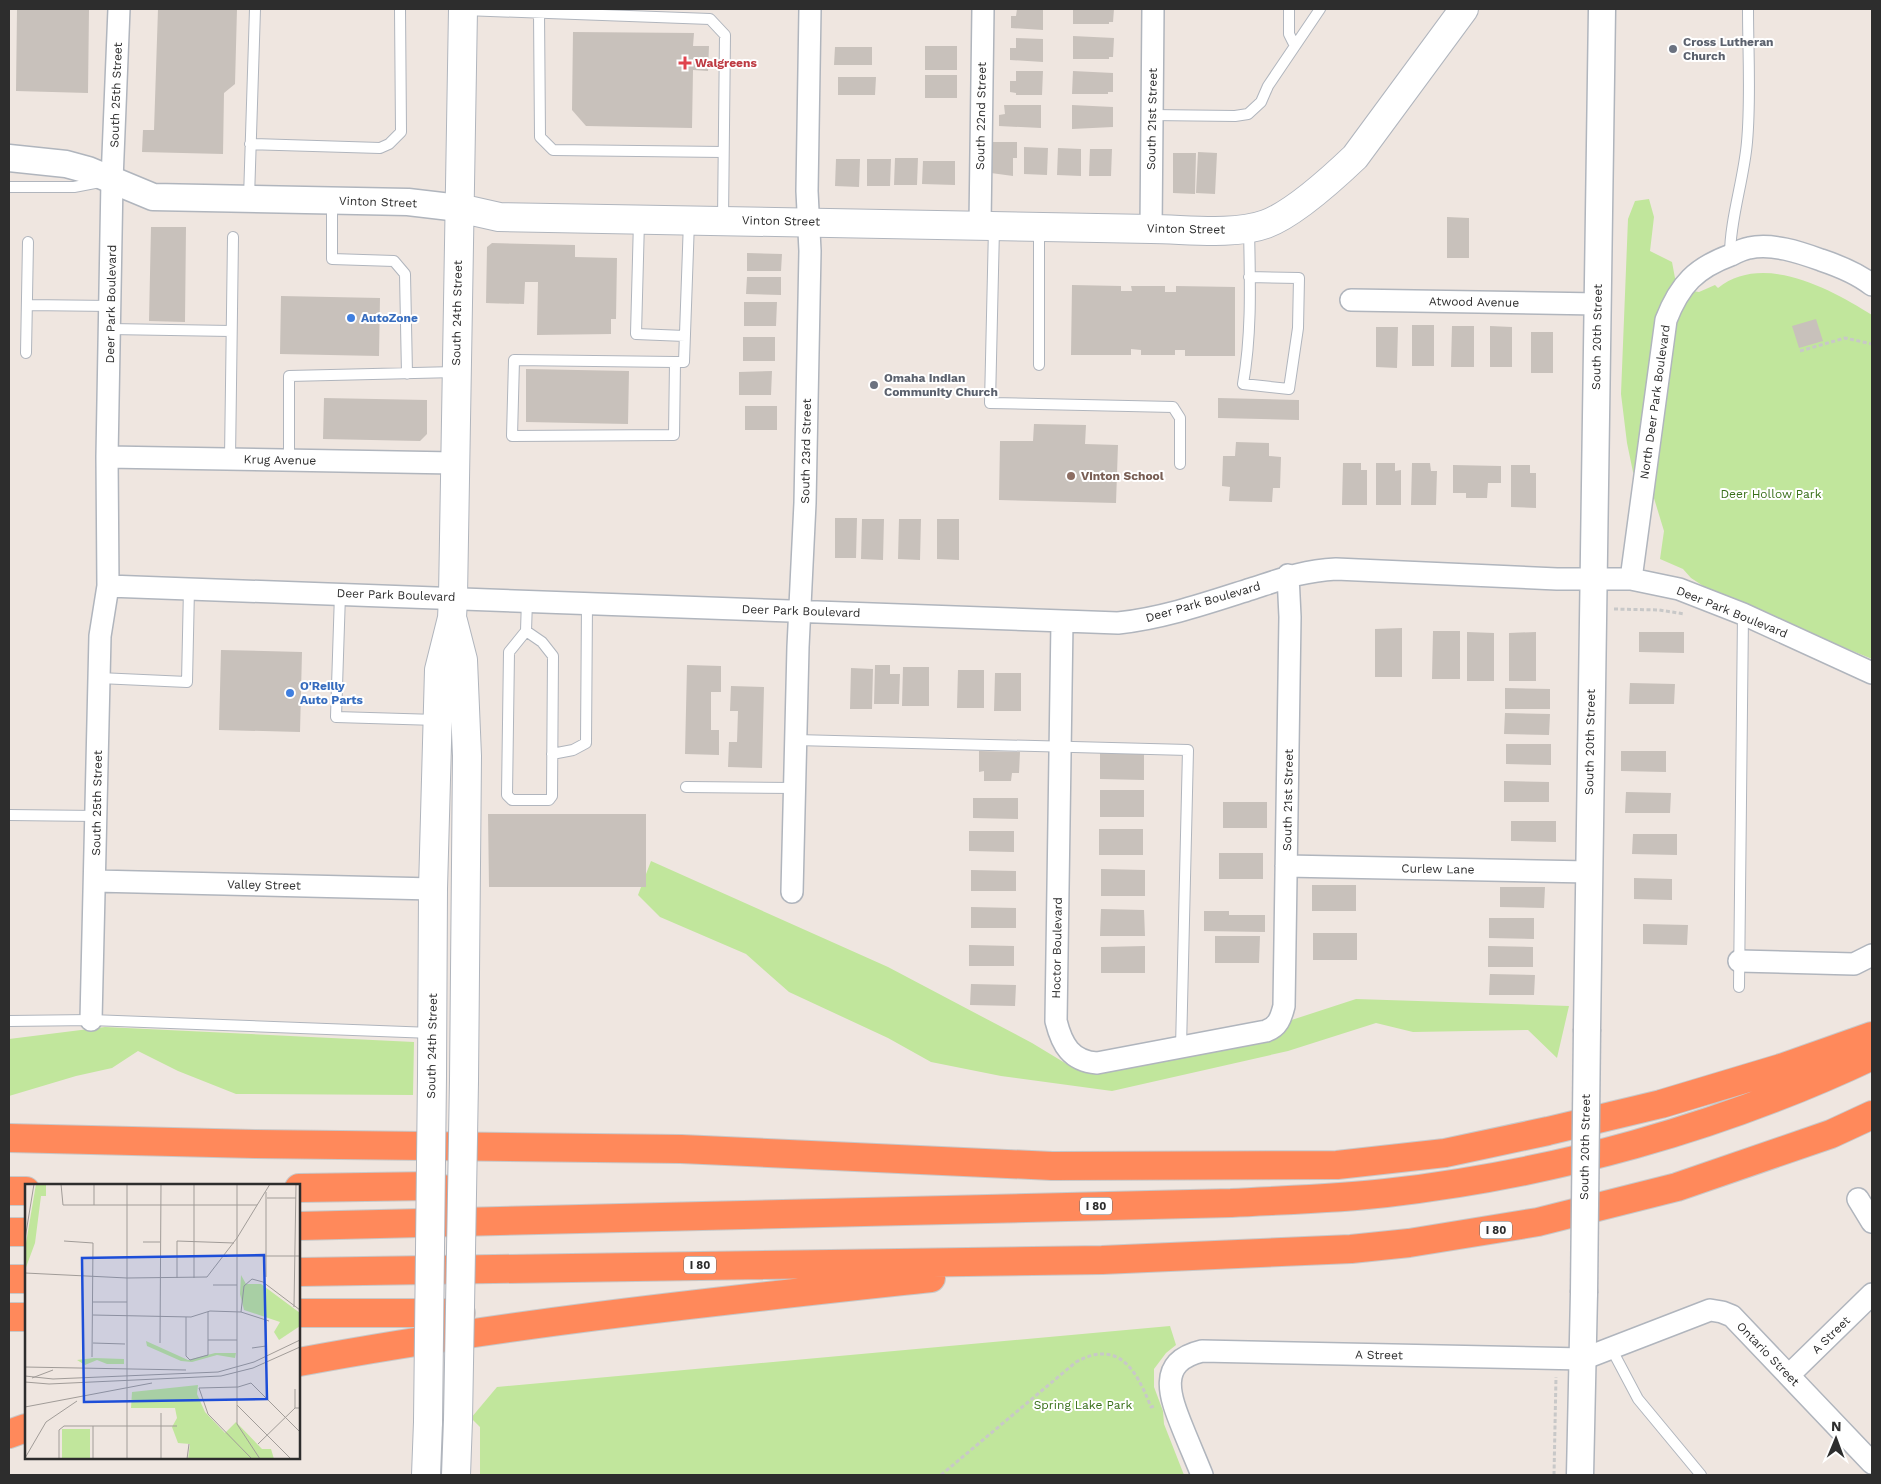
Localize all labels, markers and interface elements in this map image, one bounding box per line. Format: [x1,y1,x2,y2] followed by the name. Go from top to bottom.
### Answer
[1683,35,1774,63] place label: Cross Lutheran Church
[107,42,125,148] street label: South 25th Street
[1667,43,1679,55] marker: Cross Lutheran Church
[695,56,757,70] place label: Walgreens
[679,57,691,69] marker: Walgreens
[973,62,989,170] street label: South 22nd Street
[1144,68,1160,170] street label: South 21st Street
[339,194,417,210] street label: Vinton Street
[742,213,820,229] street label: Vinton Street
[1147,221,1225,237] street label: Vinton Street
[103,244,119,364] street label: Deer Park Boulevard
[449,260,465,366] street label: South 24th Street
[1589,284,1605,390] street label: South 20th Street
[1429,294,1519,310] street label: Atwood Avenue
[361,311,418,325] place label: AutoZone
[345,312,357,324] marker: AutoZone
[1637,324,1673,480] street label: North Deer Park Boulevard
[884,371,998,399] place label: Omaha Indian Community Church
[868,379,880,391] marker: Omaha Indian Community Church
[798,398,814,504] street label: South 23rd Street
[244,452,316,468] street label: Krug Avenue
[1081,469,1164,483] place label: Vinton School
[1065,470,1077,482] marker: Vinton School
[1720,487,1822,501] park label: Deer Hollow Park
[1144,579,1262,625] street label: Deer Park Boulevard
[1674,583,1790,641] street label: Deer Park Boulevard
[336,586,456,604] street label: Deer Park Boulevard
[741,602,861,620] street label: Deer Park Boulevard
[300,679,364,707] place label: O'Reilly Auto Parts
[284,687,296,699] marker: O'Reilly Auto Parts
[1582,689,1598,795] street label: South 20th Street
[1280,749,1296,851] street label: South 21st Street
[89,750,105,856] street label: South 25th Street
[1401,861,1475,877] street label: Curlew Lane
[227,877,301,893] street label: Valley Street
[1049,897,1065,999] street label: Hoctor Boulevard
[424,993,440,1099] street label: South 24th Street
[1577,1094,1593,1200] street label: South 20th Street
[25,1184,300,1459] inset map
[1080,1198,1112,1214] road number: I 80
[1480,1222,1512,1238] road number: I 80
[684,1256,716,1274] road number: I 80
[1809,1313,1853,1357] street label: A Street
[1734,1319,1802,1389] street label: Ontario Street
[1355,1348,1403,1362] street label: A Street
[1034,1398,1132,1412] park label: Spring Lake Park
[1811,1414,1861,1464] north arrow
[1831,1418,1842,1434] text: N

